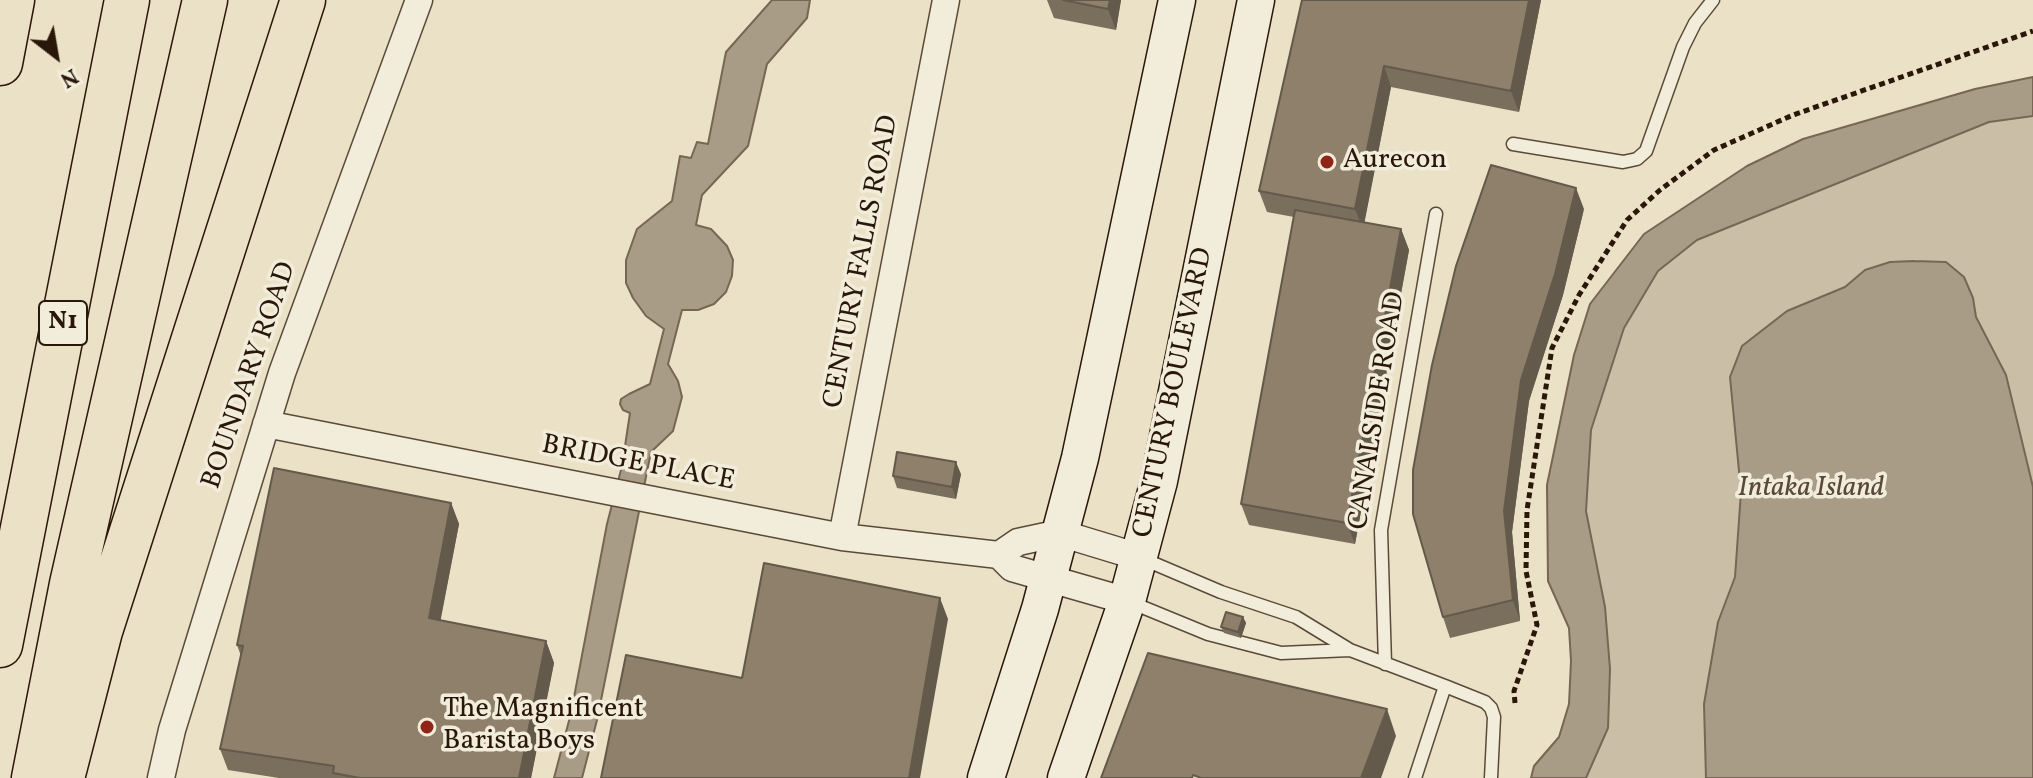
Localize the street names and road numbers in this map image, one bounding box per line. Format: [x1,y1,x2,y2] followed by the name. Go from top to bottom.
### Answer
[818,113,908,411] street label: CENTURY FALLS ROAD
[1128,245,1222,541] street label: CENTURY BOULEVARD
[196,258,306,494] street label: BOUNDARY ROAD
[1344,290,1414,532] street label: CANALSIDE ROAD
[39,301,87,345] road number: N1
[539,430,737,500] street label: BRIDGE PLACE

